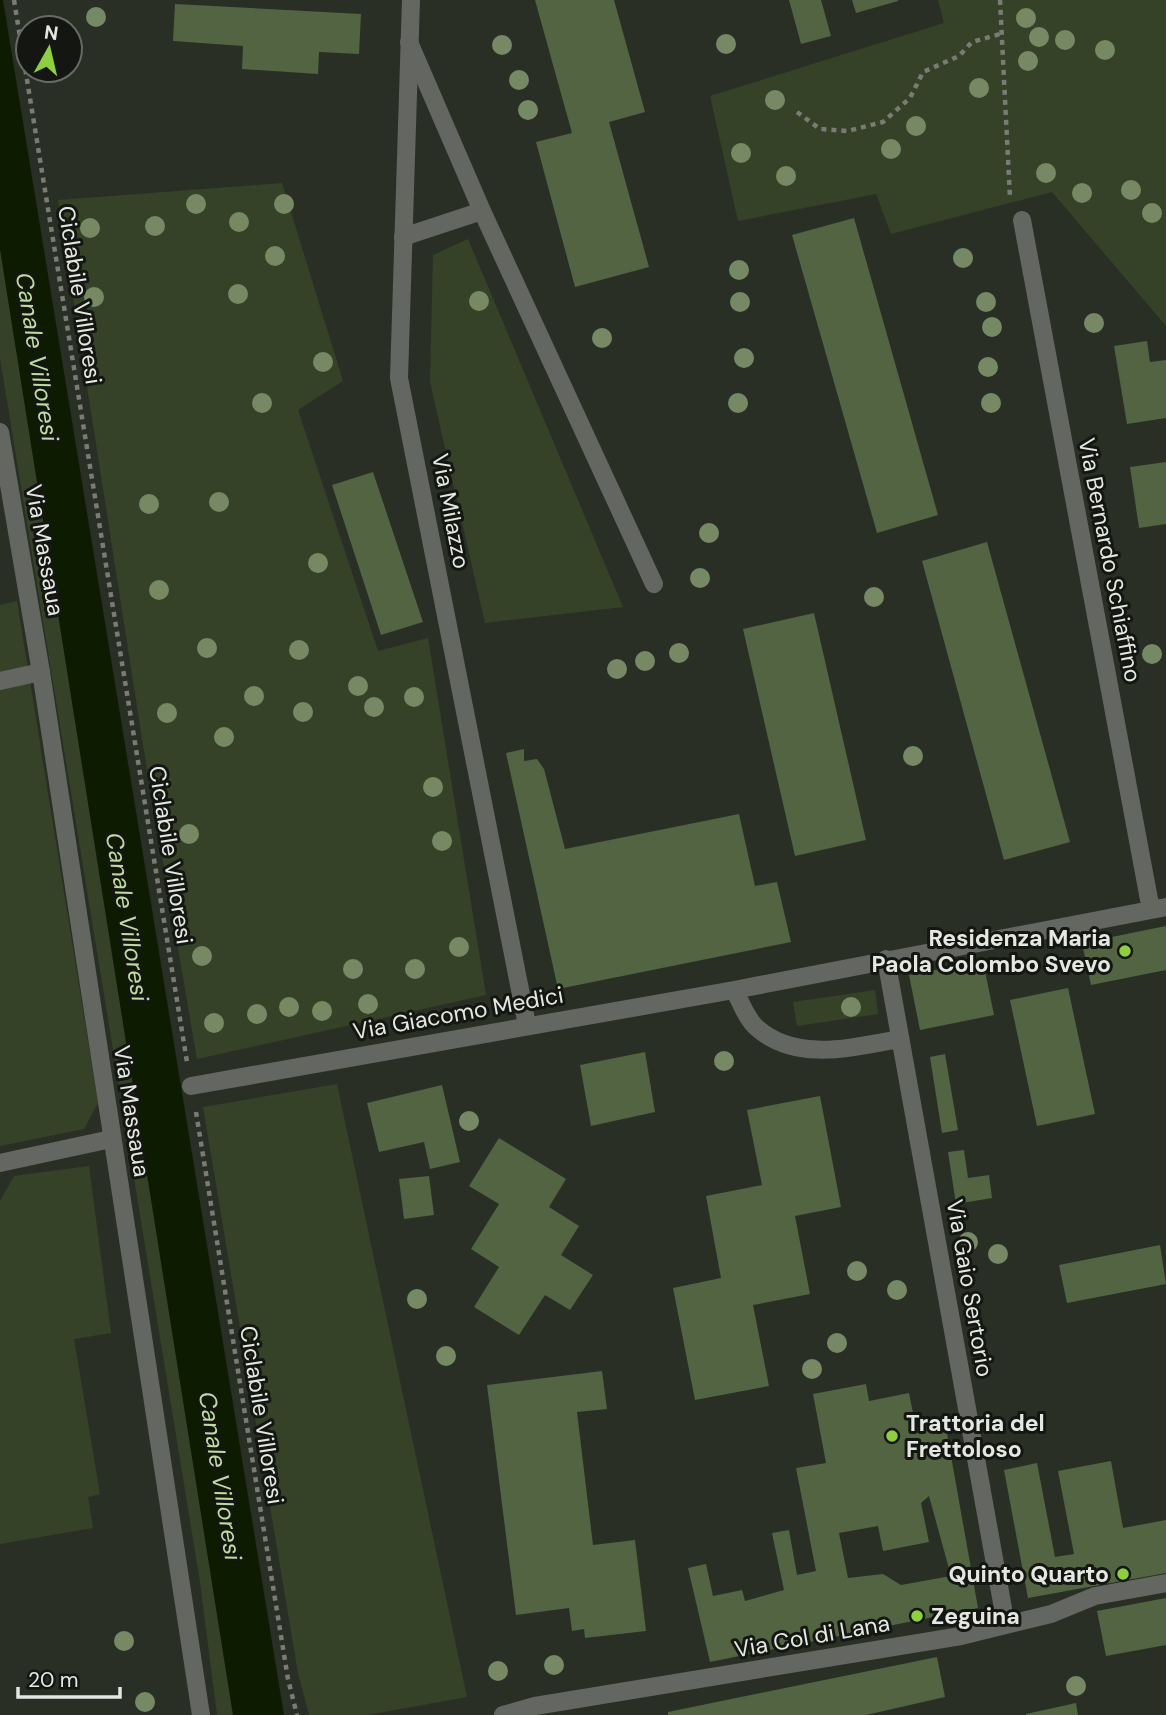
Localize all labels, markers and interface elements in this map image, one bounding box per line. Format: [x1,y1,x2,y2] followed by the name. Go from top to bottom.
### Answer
[14,14,84,84] north arrow
[43,19,60,46] text: N
[51,204,109,386] street label: Ciclabile Villoresi
[9,270,66,445] water label: Canale Villoresi
[1072,435,1148,685] street label: Via Bernardo Schiaffino
[425,451,477,571] street label: Via Milazzo
[19,482,71,618] street label: Via Massaua
[142,764,200,946] street label: Ciclabile Villoresi
[99,830,156,1005] water label: Canale Villoresi
[872,923,1111,979] place label: Residenza Maria Paola Colombo Svevo
[1117,943,1133,959] marker: Residenza Maria Paola Colombo Svevo
[350,980,566,1046] street label: Via Giacomo Medici
[107,1043,157,1179] street label: Via Massaua
[940,1197,1000,1379] street label: Via Gaio Sertorio
[233,1324,291,1506] street label: Ciclabile Villoresi
[192,1389,249,1564] water label: Canale Villoresi
[906,1408,1045,1464] place label: Trattoria del Frettoloso
[884,1428,900,1444] marker: Trattoria del Frettoloso
[948,1559,1109,1589] place label: Quinto Quarto
[1115,1566,1131,1582] marker: Quinto Quarto
[931,1601,1020,1631] place label: Zeguina
[732,1608,892,1664] street label: Via Col di Lana
[909,1608,925,1624] marker: Zeguina
[18,1656,119,1700] scale bar
[28,1666,79,1694] text: 20 m

